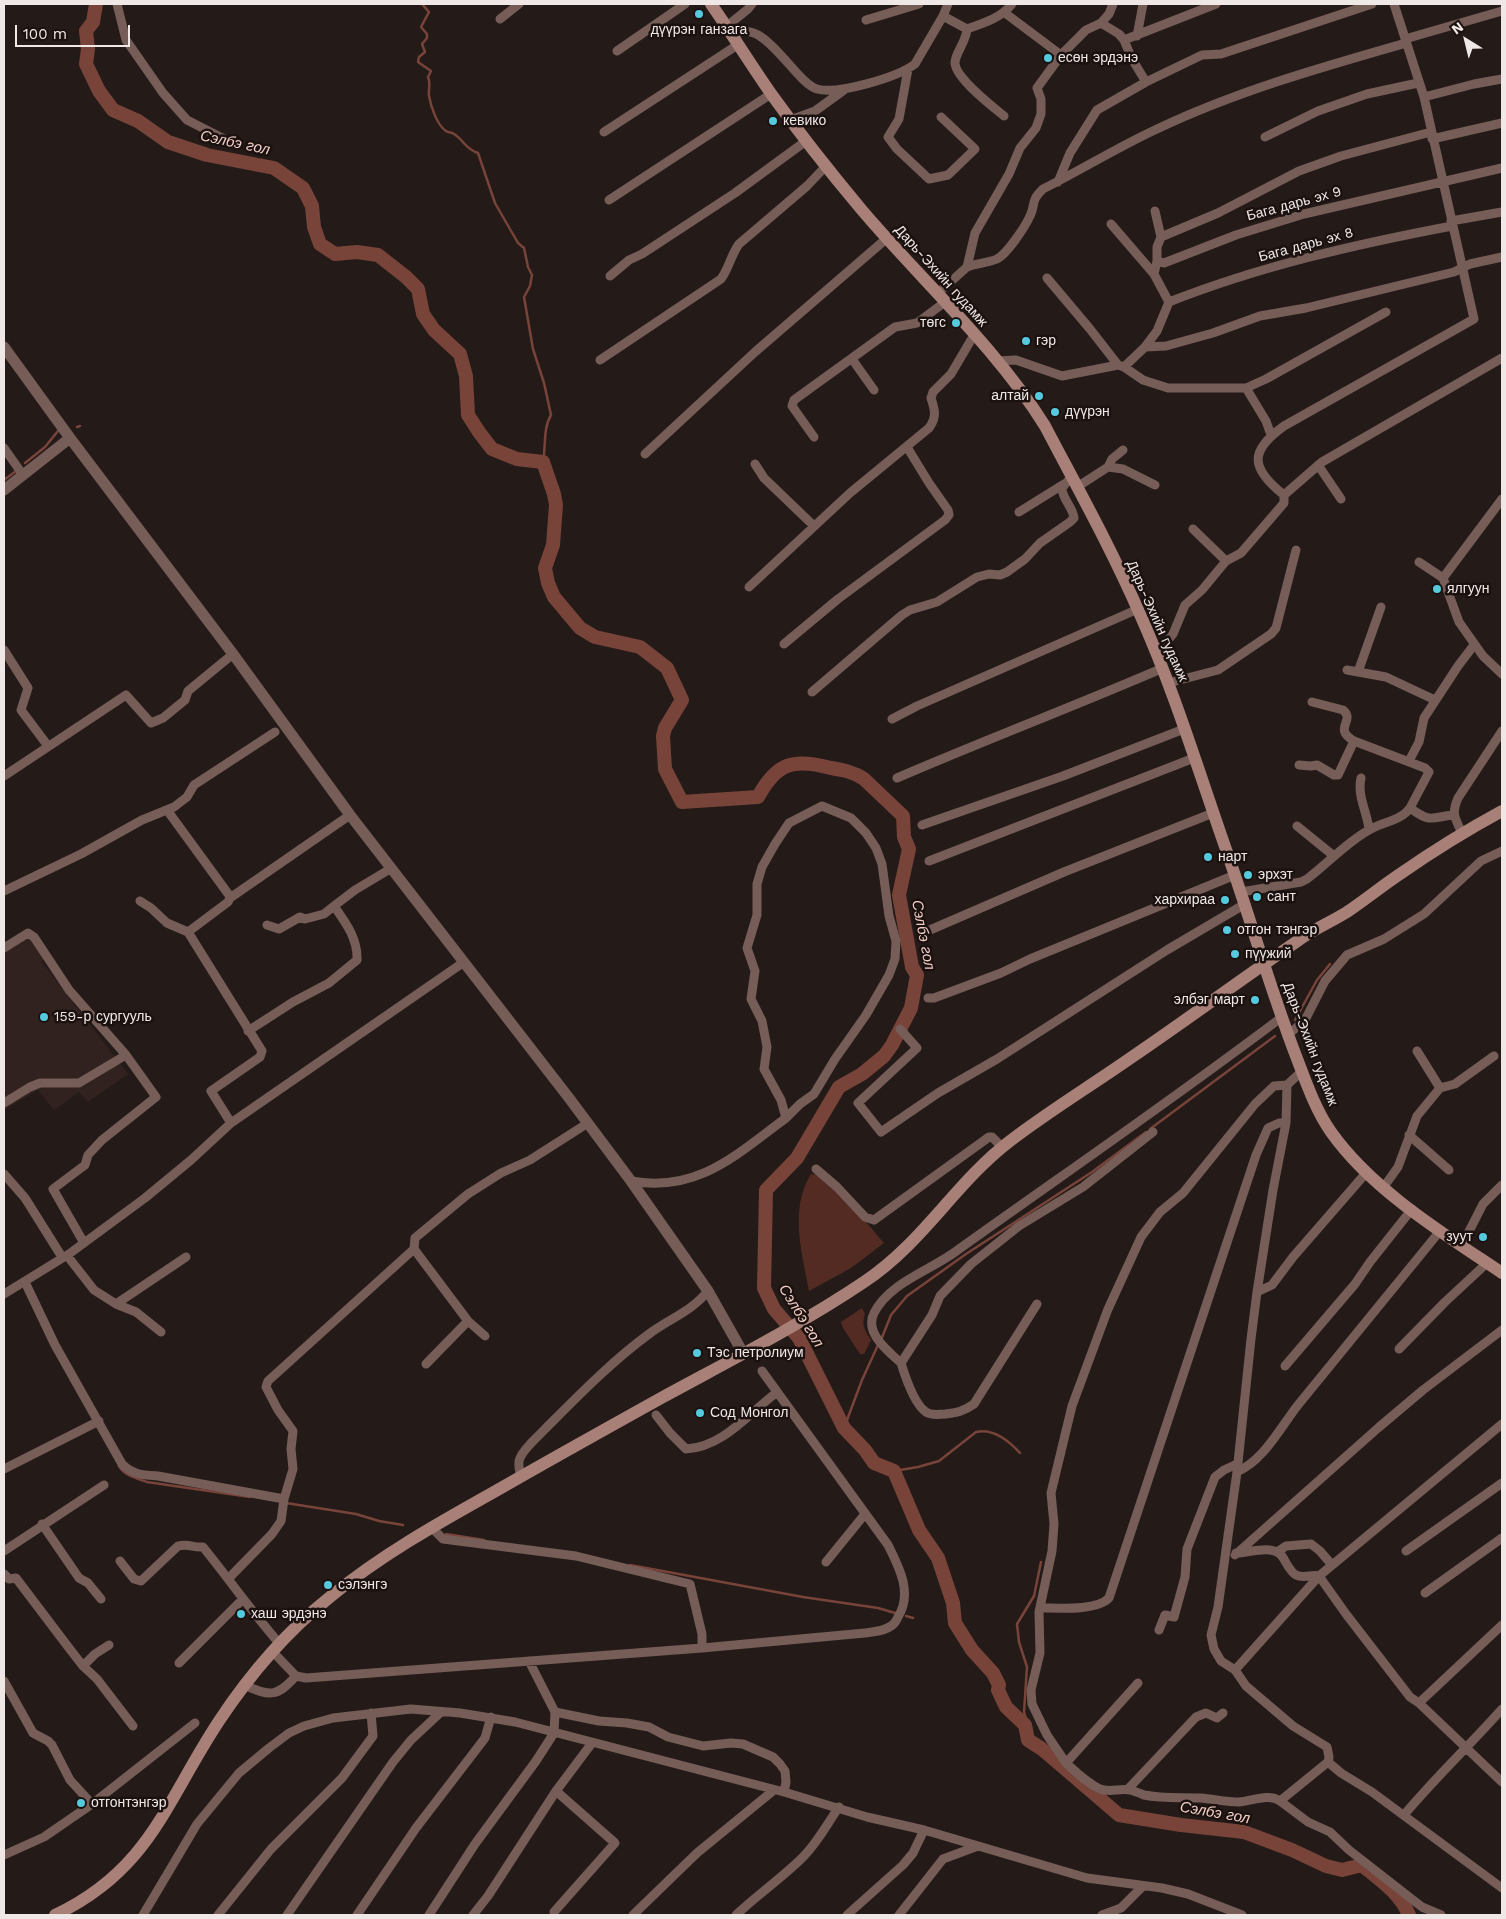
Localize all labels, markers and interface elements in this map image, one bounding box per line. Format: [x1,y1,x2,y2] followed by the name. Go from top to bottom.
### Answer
[693,8,705,20] marker: дүүрэн ганзага
[18,15,132,47] scale bar
[1441,15,1491,65] north arrow
[1448,18,1466,37] text: N
[651,22,747,38] place label: дүүрэн ганзага
[23,25,67,43] text: 100 m
[1058,50,1138,66] place label: есөн эрдэнэ
[1042,52,1054,64] marker: есөн эрдэнэ
[783,113,826,129] place label: кевико
[767,115,779,127] marker: кевико
[198,127,272,159] water label: Сэлбэ гол
[1245,183,1343,225] street label: Бага дарь эх 9
[891,222,991,330] street label: Дарь-Эхийн гудамж
[1257,224,1355,266] street label: Бага дарь эх 8
[920,315,946,331] place label: төгс
[950,317,962,329] marker: төгс
[1036,333,1056,349] place label: гэр
[1020,335,1032,347] marker: гэр
[991,388,1029,404] place label: алтай
[1033,390,1045,402] marker: алтай
[1065,404,1110,420] place label: дүүрэн
[1049,406,1061,418] marker: дүүрэн
[1123,558,1191,684] street label: Дарь-Эхийн гудамж
[1447,581,1490,597] place label: ялгуун
[1431,583,1443,595] marker: ялгуун
[1218,849,1247,865] place label: нарт
[1202,851,1214,863] marker: нарт
[1258,867,1293,883] place label: эрхэт
[1242,869,1254,881] marker: эрхэт
[1267,889,1296,905] place label: сант
[1251,891,1263,903] marker: сант
[1155,892,1215,908] place label: хархираа
[1219,894,1231,906] marker: хархираа
[907,898,939,972] water label: Сэлбэ гол
[1237,922,1317,938] place label: отгон тэнгэр
[1221,924,1233,936] marker: отгон тэнгэр
[1245,946,1292,962] place label: пүүжий
[1229,948,1241,960] marker: пүүжий
[1279,980,1341,1108] street label: Дарь-Эхийн гудамж
[1174,992,1245,1008] place label: элбэг март
[1249,994,1261,1006] marker: элбэг март
[54,1009,152,1025] place label: 159-р сургууль
[38,1011,50,1023] marker: 159-р сургууль
[1446,1229,1473,1245] place label: зуут
[1477,1231,1489,1243] marker: зуут
[775,1281,827,1351] water label: Сэлбэ гол
[707,1345,804,1361] place label: Тэс петролиум
[691,1347,703,1359] marker: Тэс петролиум
[710,1405,788,1421] place label: Сод Монгол
[694,1407,706,1419] marker: Сод Монгол
[338,1577,387,1593] place label: сэлэнгэ
[322,1579,334,1591] marker: сэлэнгэ
[251,1606,327,1622] place label: хаш эрдэнэ
[235,1608,247,1620] marker: хаш эрдэнэ
[91,1795,167,1811] place label: отгонтэнгэр
[75,1797,87,1809] marker: отгонтэнгэр
[1179,1798,1251,1828] water label: Сэлбэ гол

